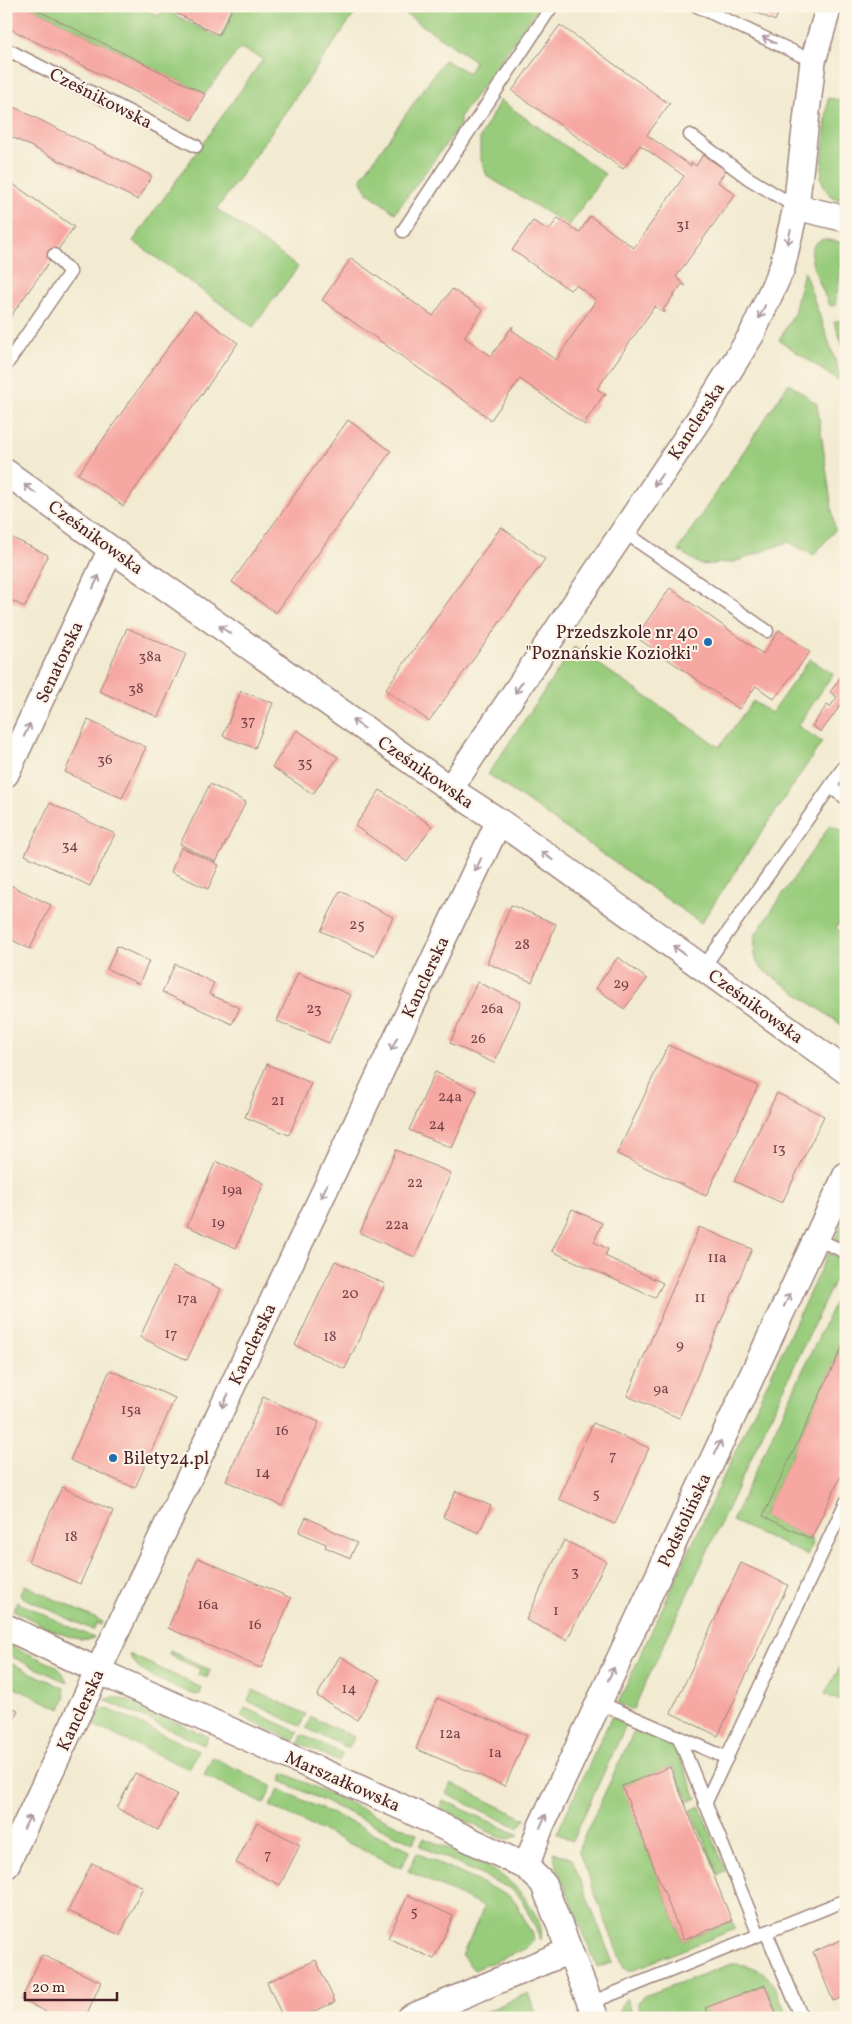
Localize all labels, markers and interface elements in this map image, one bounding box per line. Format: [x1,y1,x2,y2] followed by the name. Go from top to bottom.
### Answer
[762,35,777,44] one-way arrow
[45,63,156,136] street label: Cześnikowska
[676,215,690,236] house number: 31
[784,229,793,245] one-way arrow
[757,304,767,319] one-way arrow
[663,378,732,465] street label: Kanclerska
[653,473,663,487] one-way arrow
[23,484,37,494] one-way arrow
[42,495,148,581] street label: Cześnikowska
[91,575,101,590] one-way arrow
[31,618,90,708] street label: Senatorska
[526,621,698,667] place label: Przedszkole nr 40 "Poznańskie Koziołki"
[218,625,232,635] one-way arrow
[702,636,714,648] marker: Przedszkole nr 40 "Poznańskie Koziołki"
[139,647,161,668] house number: 38a
[128,679,144,700] house number: 38
[514,680,524,694] one-way arrow
[241,711,255,732] house number: 37
[351,719,365,729] one-way arrow
[23,723,32,738] one-way arrow
[372,731,478,816] street label: Cześnikowska
[97,750,113,771] house number: 36
[298,753,312,774] house number: 35
[62,836,78,857] house number: 34
[540,851,554,861] one-way arrow
[473,857,482,872] one-way arrow
[349,915,365,936] house number: 25
[397,933,456,1023] street label: Kanclerska
[514,935,530,956] house number: 28
[673,945,686,956] one-way arrow
[702,964,808,1050] street label: Cześnikowska
[613,974,629,995] house number: 29
[306,999,322,1020] house number: 23
[480,999,504,1020] house number: 26a
[470,1029,486,1050] house number: 26
[389,1036,398,1051] one-way arrow
[438,1087,462,1108] house number: 24a
[271,1091,285,1112] house number: 21
[429,1115,445,1136] house number: 24
[772,1139,786,1160] house number: 13
[407,1173,423,1194] house number: 22
[221,1180,243,1201] house number: 19a
[319,1183,329,1198] one-way arrow
[211,1213,225,1234] house number: 19
[385,1215,409,1236] house number: 22a
[707,1248,727,1269] house number: 11a
[342,1284,358,1305] house number: 20
[694,1288,706,1309] house number: 11
[177,1289,197,1310] house number: 17a
[783,1293,792,1308] one-way arrow
[224,1300,283,1390] street label: Kanclerska
[164,1324,178,1345] house number: 17
[323,1327,337,1348] house number: 18
[676,1335,684,1356] house number: 9
[653,1379,669,1400] house number: 9a
[220,1393,229,1408] one-way arrow
[121,1400,141,1421] house number: 15a
[275,1421,289,1442] house number: 16
[713,1440,723,1455] one-way arrow
[609,1446,617,1467] house number: 7
[123,1447,209,1472] place label: Bilety24.pl
[107,1452,119,1464] marker: Bilety24.pl
[256,1463,270,1484] house number: 14
[653,1470,718,1572] street label: Podstolińska
[592,1484,600,1505] house number: 5
[64,1527,78,1548] house number: 18
[571,1562,579,1583] house number: 3
[198,1595,218,1616] house number: 16a
[553,1601,559,1622] house number: 1
[248,1615,262,1636] house number: 16
[52,1666,111,1756] street label: Kanclerska
[607,1667,617,1682] one-way arrow
[342,1679,356,1700] house number: 14
[439,1724,461,1745] house number: 12a
[488,1743,502,1764] house number: 1a
[281,1746,404,1819] street label: Marszałkowska
[539,1814,549,1829] one-way arrow
[23,1815,32,1830] one-way arrow
[264,1845,272,1866] house number: 7
[410,1902,418,1923] house number: 5
[25,1969,118,2001] scale bar
[32,1978,65,1999] text: 20 m

